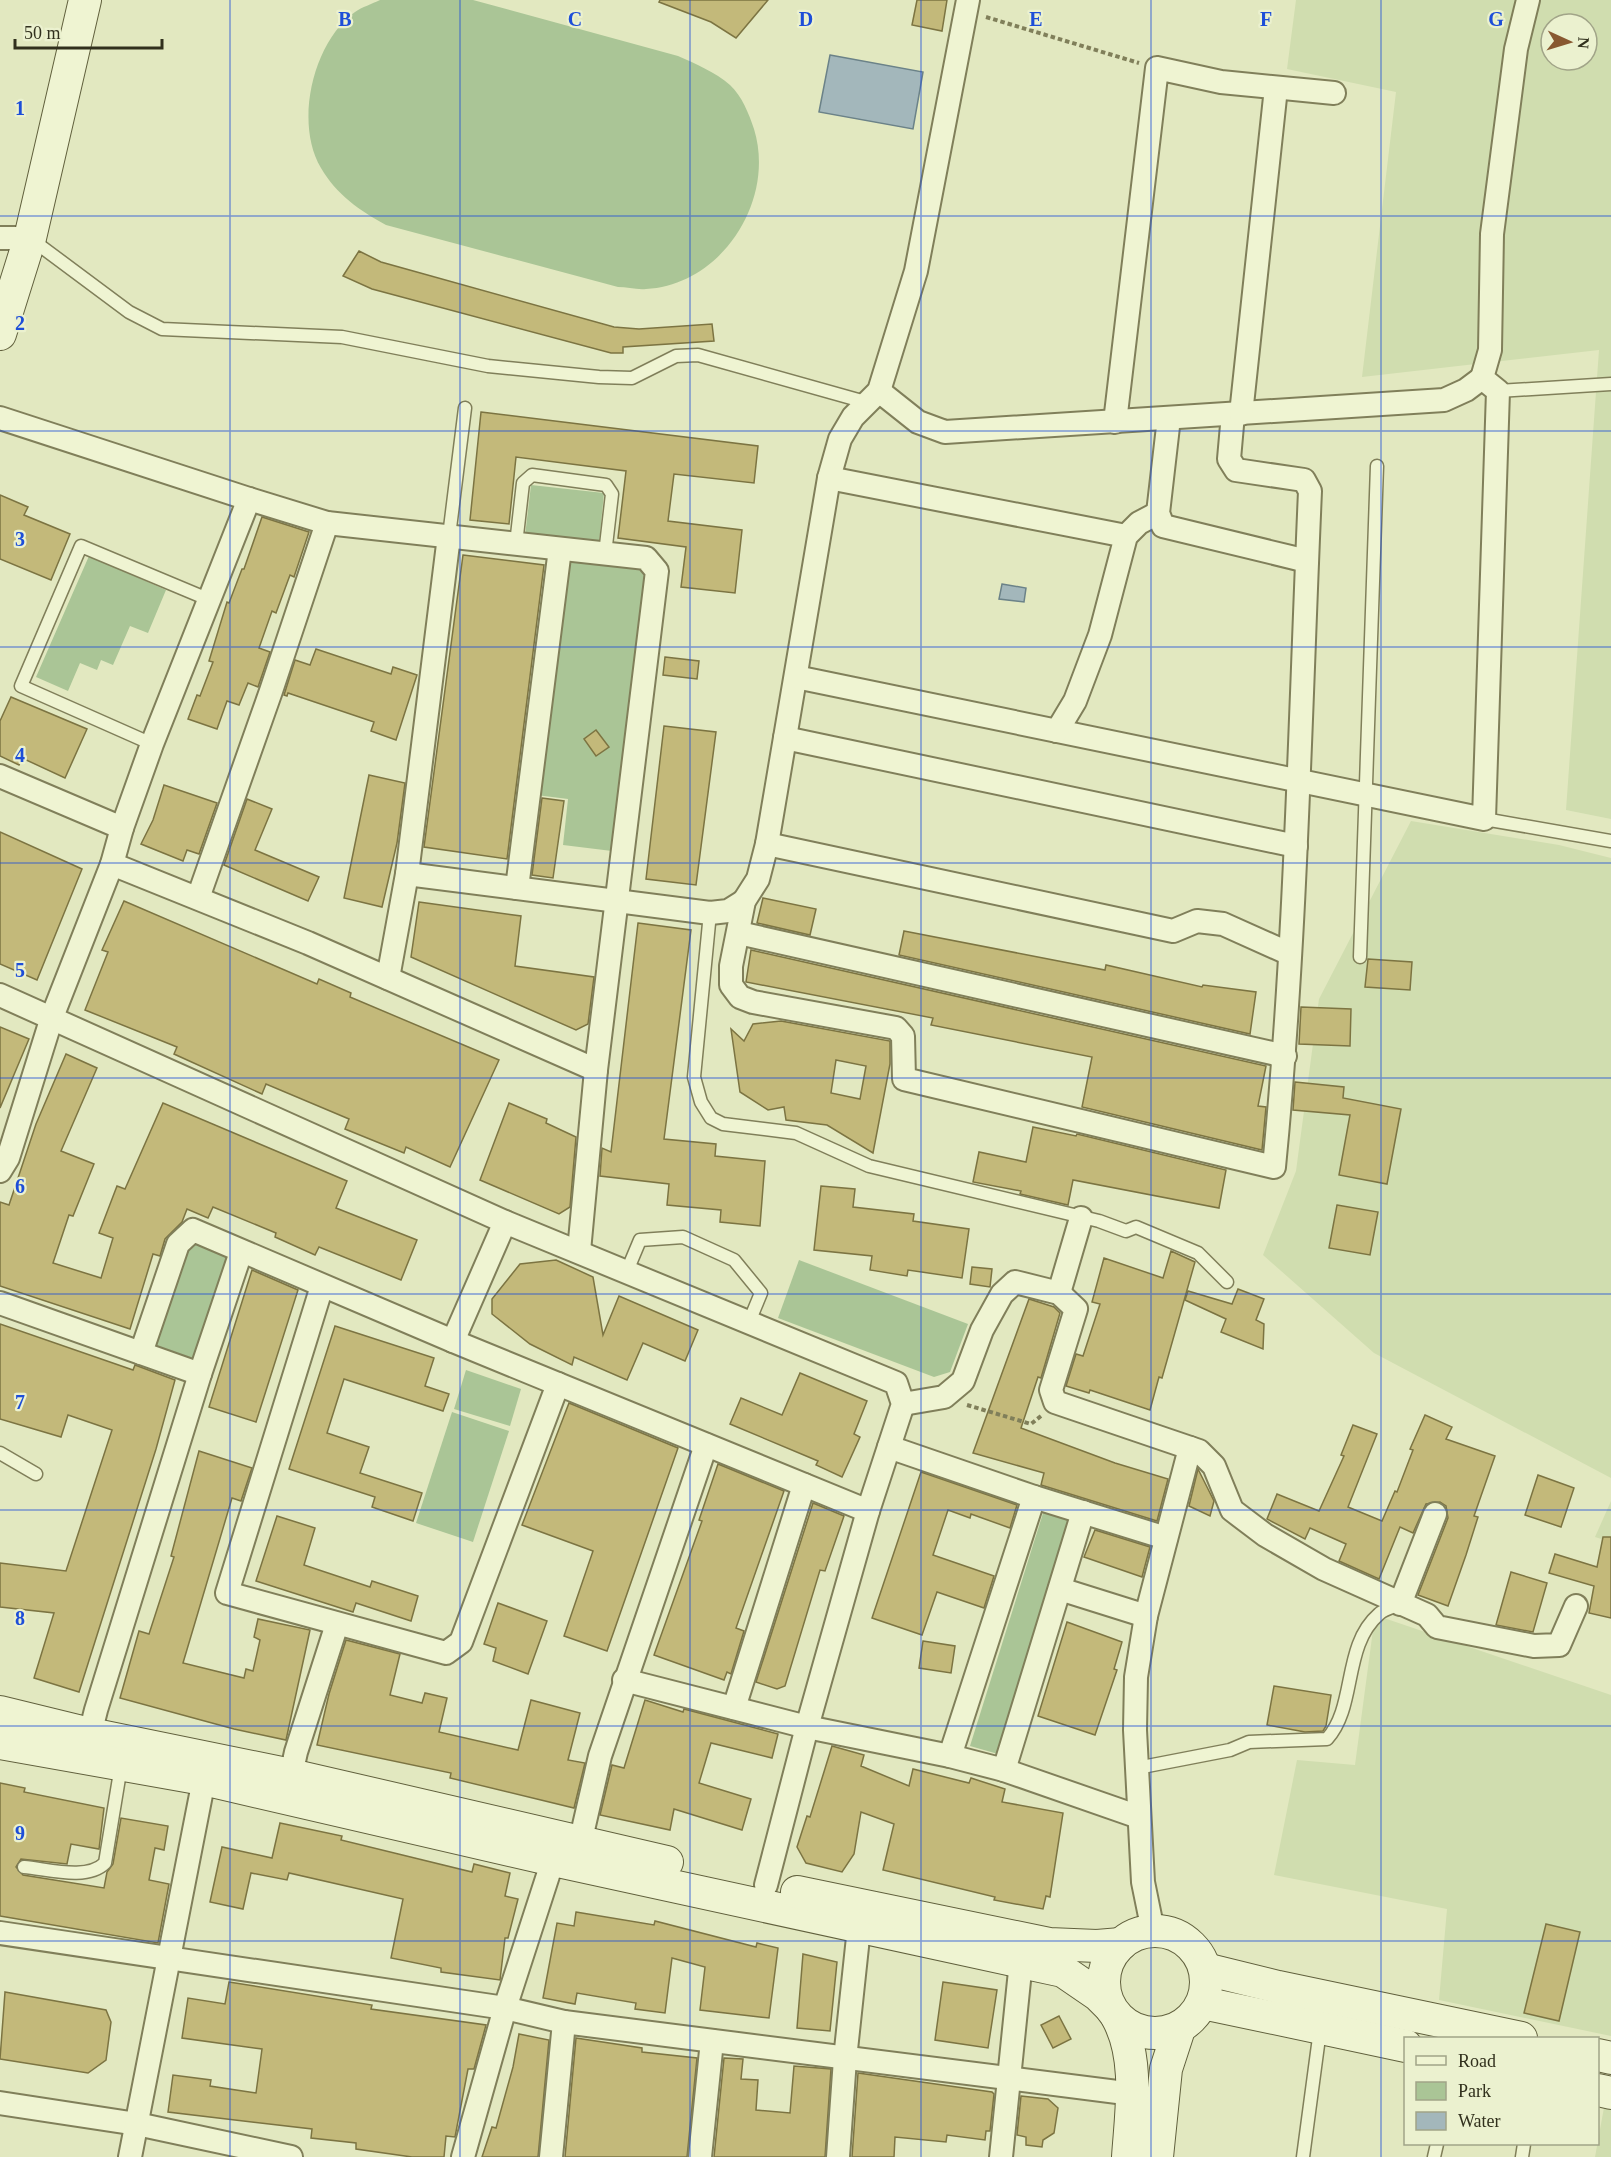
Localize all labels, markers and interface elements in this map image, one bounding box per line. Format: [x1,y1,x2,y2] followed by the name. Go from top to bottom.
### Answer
[338,8,352,30] text: B
[568,8,582,30] text: C
[799,8,813,30] text: D
[1029,8,1043,30] text: E
[1260,8,1272,30] text: F
[1488,8,1504,30] text: G
[15,12,162,50] scale bar
[1539,12,1599,72] north arrow
[24,23,61,43] text: 50 m
[1575,37,1592,50] text: N
[15,97,25,119] text: 1
[15,312,25,334] text: 2
[15,528,25,550] text: 3
[15,744,25,766] text: 4
[15,959,25,981] text: 5
[15,1175,25,1197] text: 6
[15,1391,25,1413] text: 7
[15,1607,25,1629] text: 8
[15,1822,25,1844] text: 9
[1404,2037,1599,2145] legend
[1458,2051,1496,2071] text: Road
[1458,2081,1491,2101] text: Park
[1458,2111,1501,2131] text: Water

